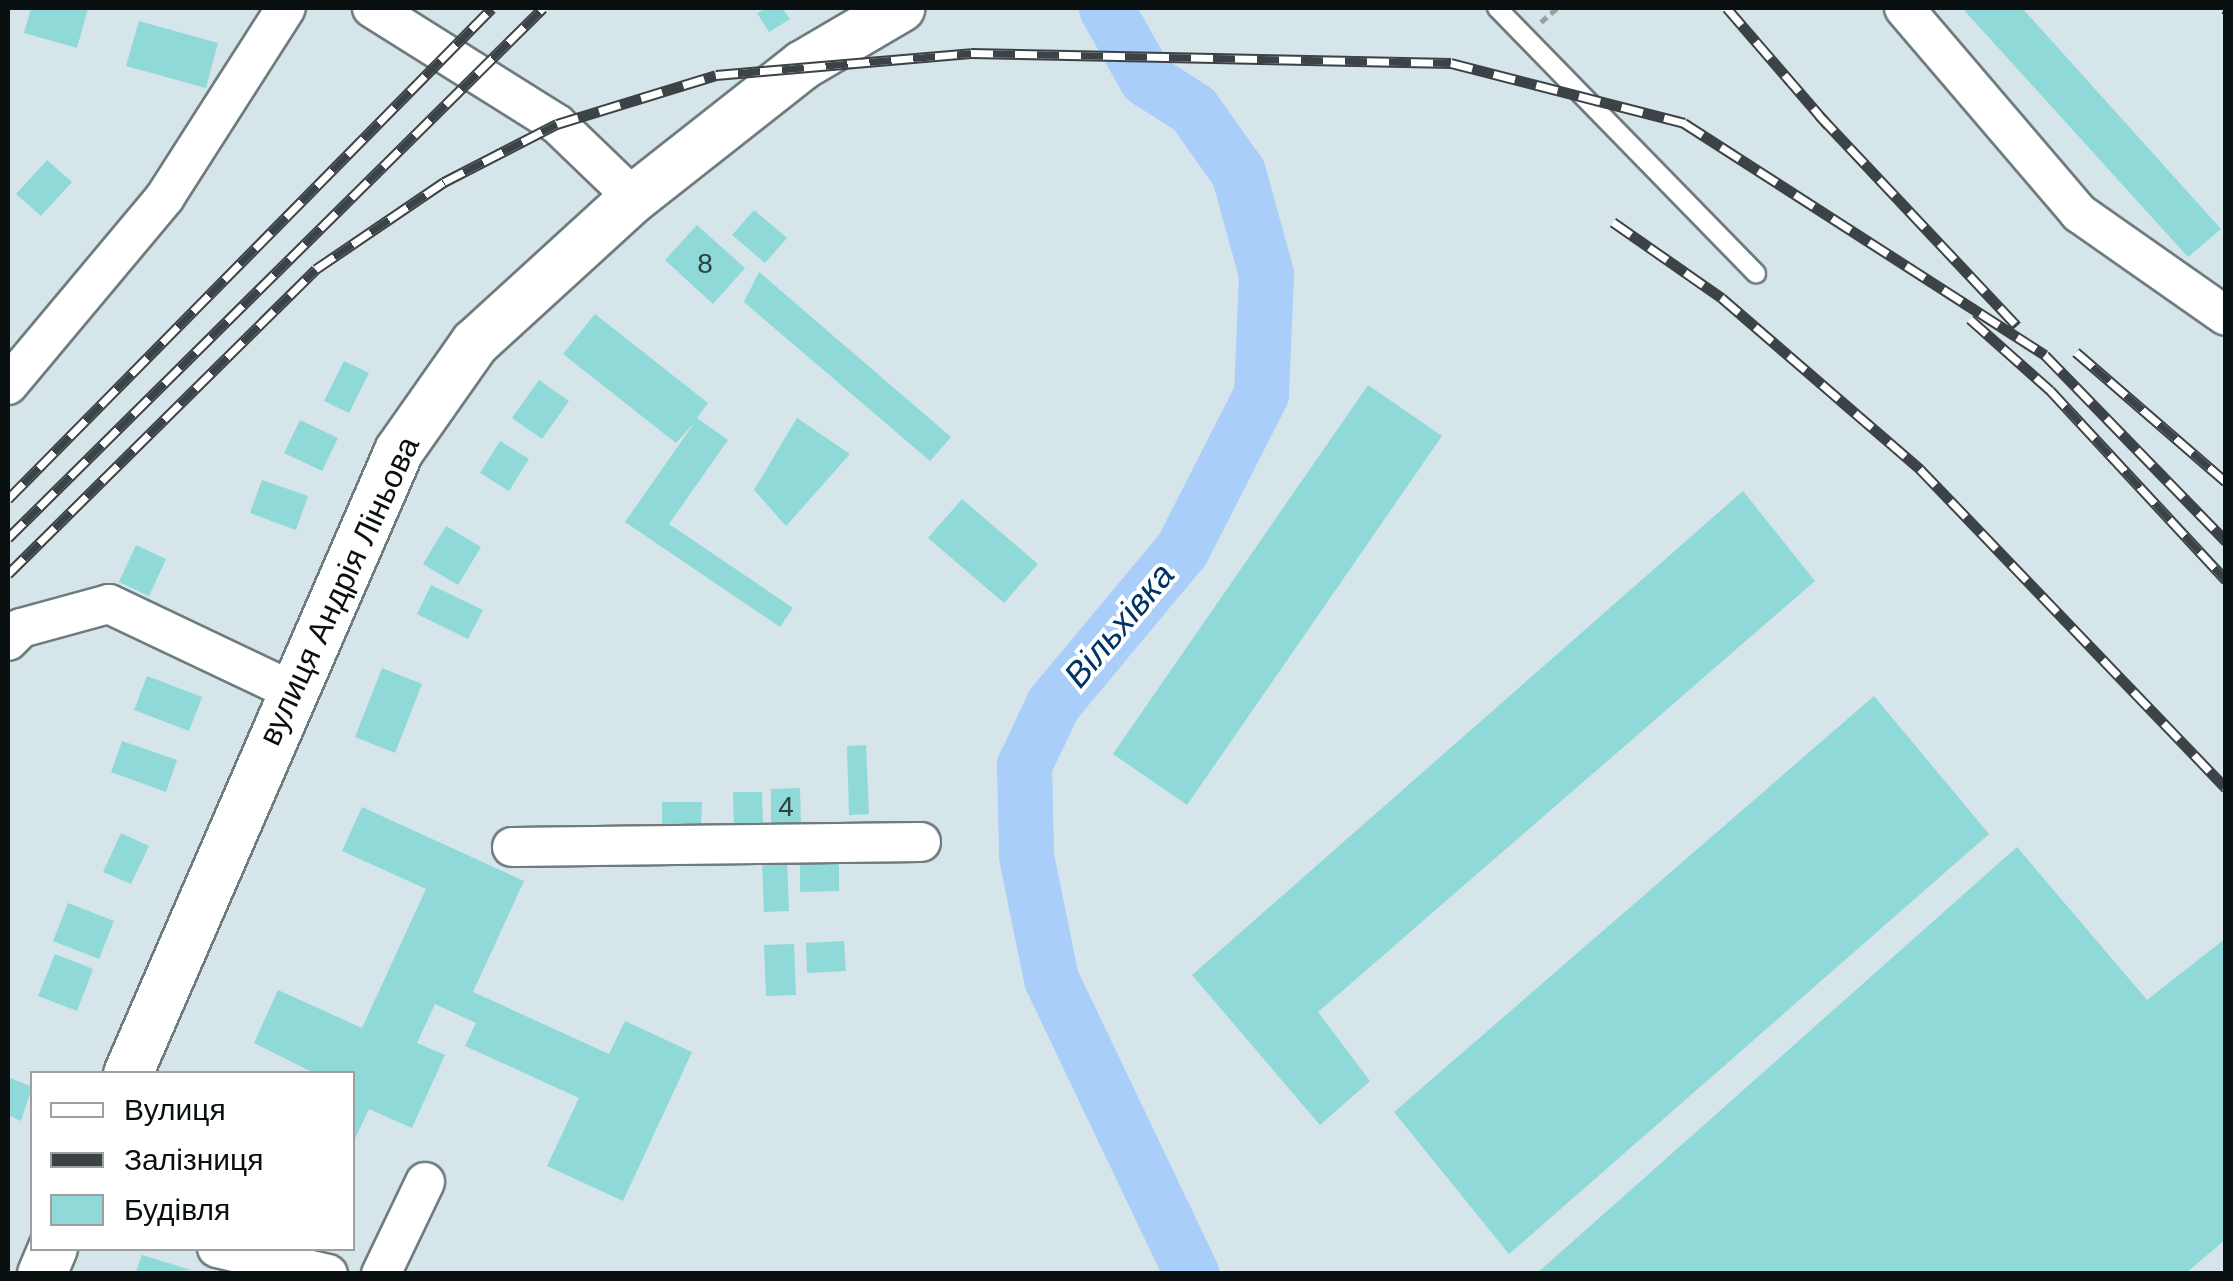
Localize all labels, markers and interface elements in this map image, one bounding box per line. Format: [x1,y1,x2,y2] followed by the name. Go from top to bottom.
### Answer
[697,247,713,281] house number: 8
[251,431,427,751] street label: вулиця Андрія Ліньова
[1055,555,1183,695] water label: Вільхівка
[778,790,794,824] house number: 4
[30,1071,355,1251] legend
[124,1093,226,1126] text: Вулиця
[124,1143,263,1176] text: Залізниця
[124,1193,230,1226] text: Будівля

